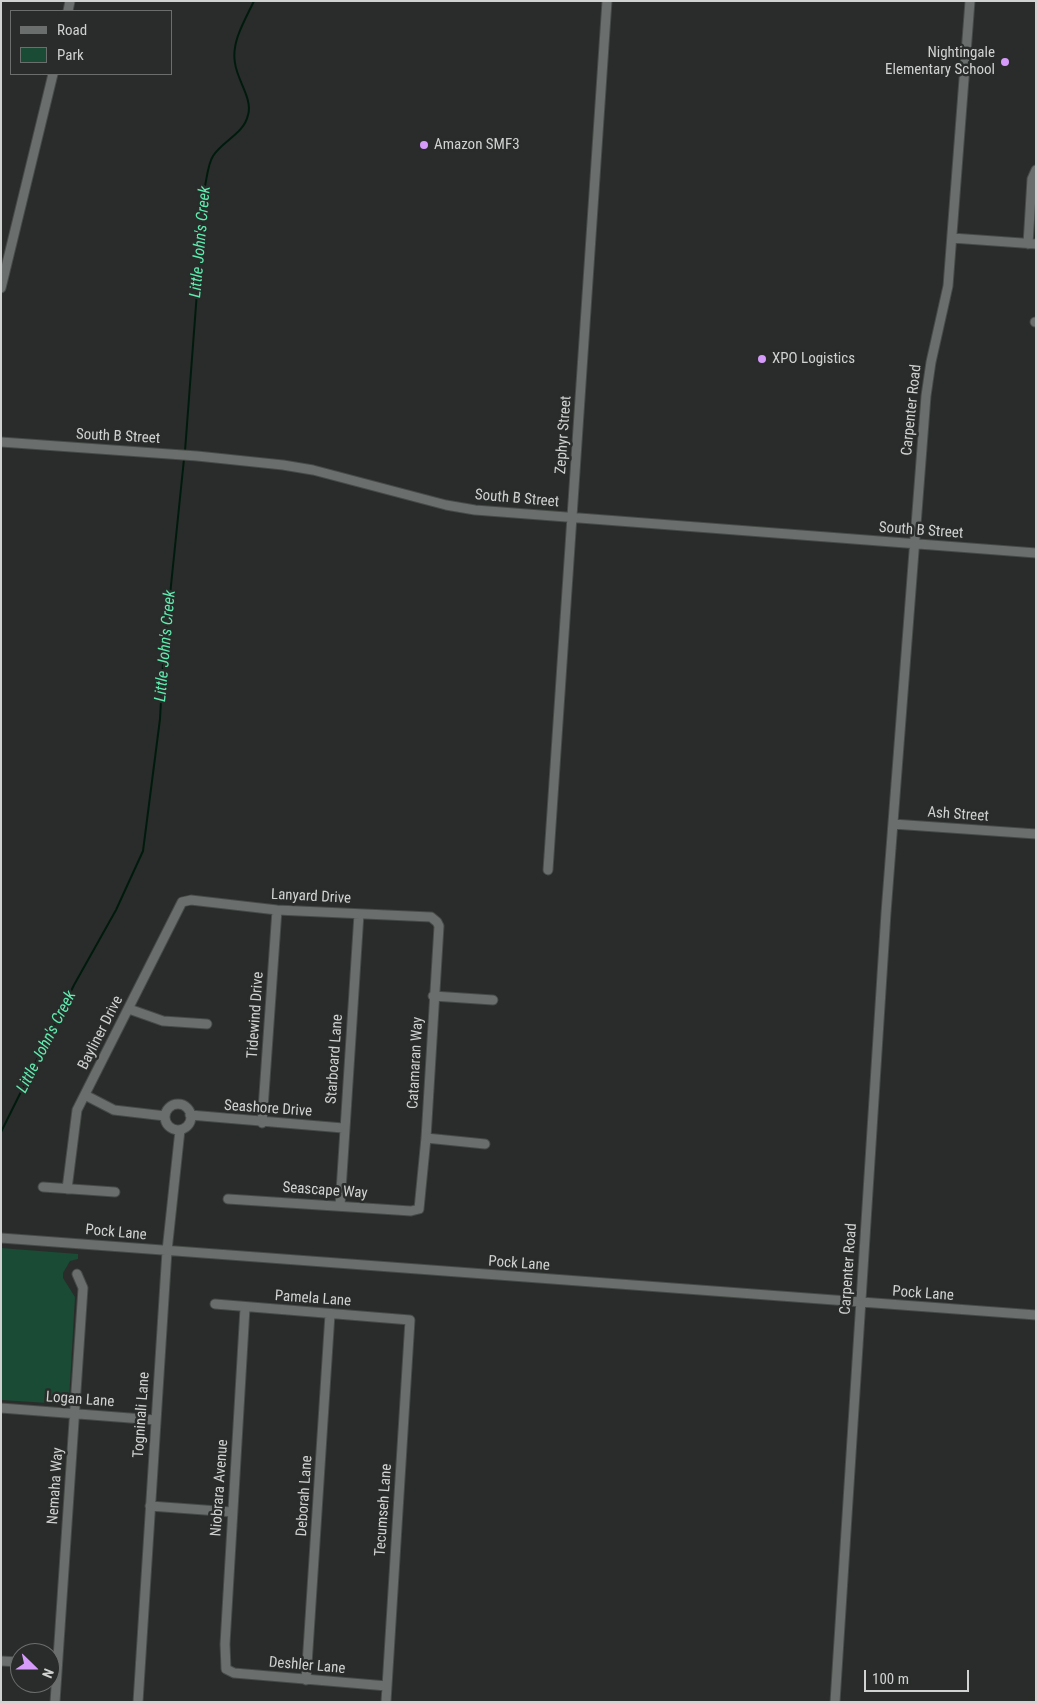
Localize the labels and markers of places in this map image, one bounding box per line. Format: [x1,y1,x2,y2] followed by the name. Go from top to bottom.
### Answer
[885,44,995,79] place label: Nightingale Elementary School
[999,56,1011,68] marker: Nightingale Elementary School
[434,136,520,154] place label: Amazon SMF3
[418,139,430,151] marker: Amazon SMF3
[772,350,855,368] place label: XPO Logistics
[756,353,768,365] marker: XPO Logistics

